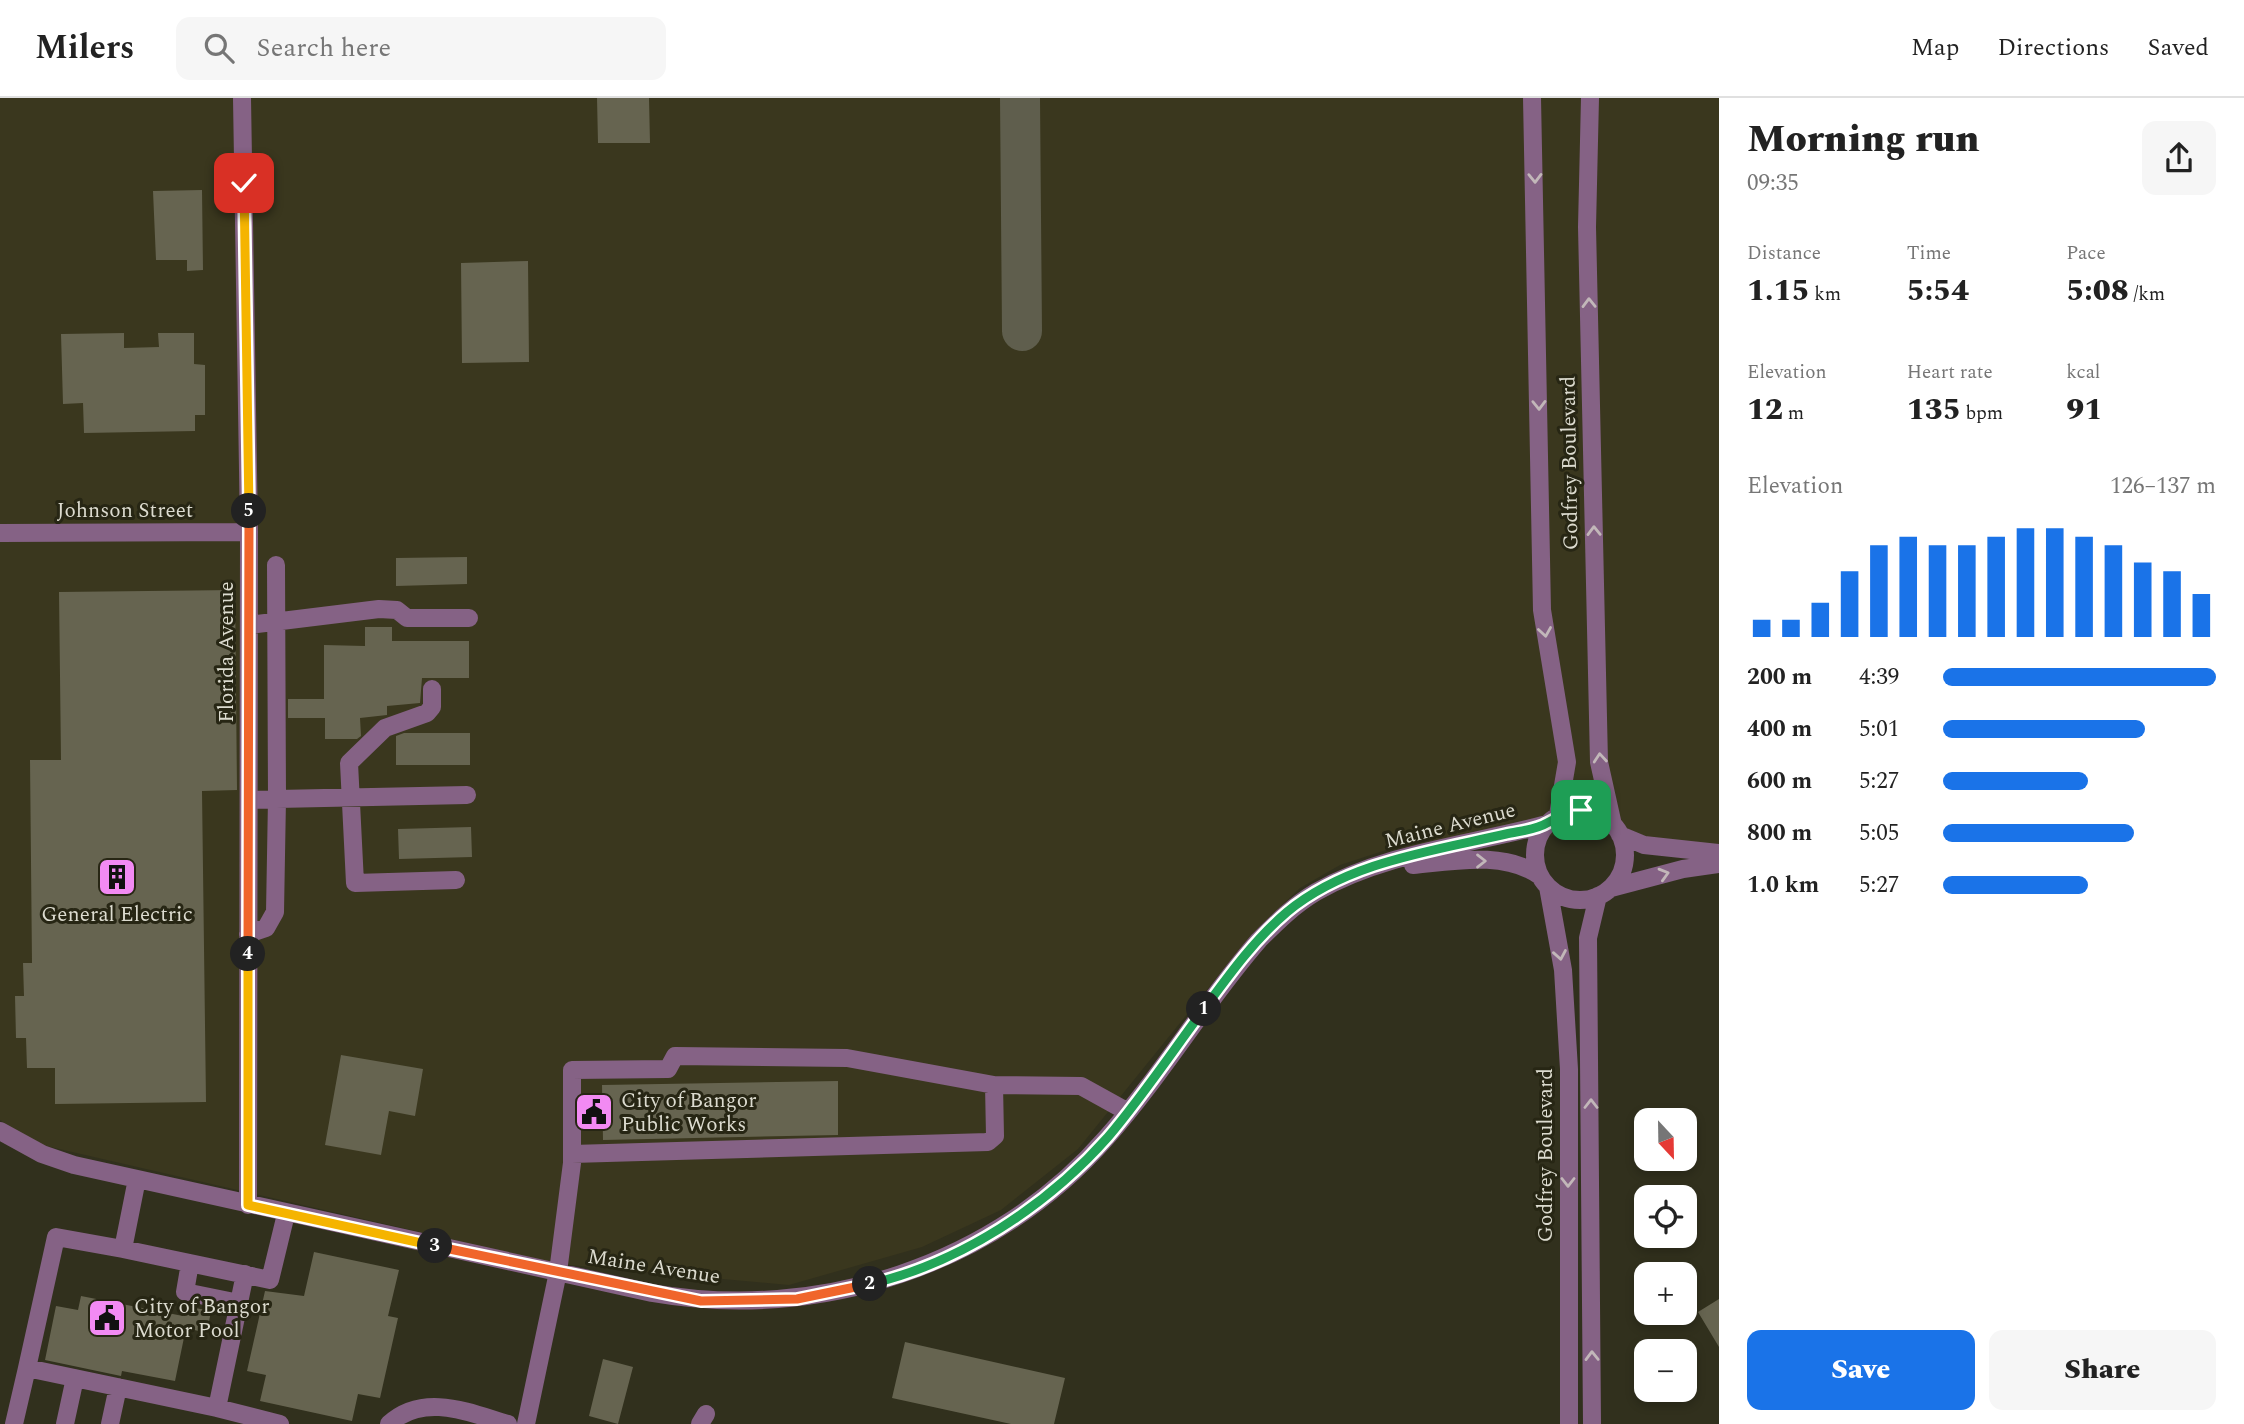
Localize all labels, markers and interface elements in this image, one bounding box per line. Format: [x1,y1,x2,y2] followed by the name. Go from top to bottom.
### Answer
[176,17,666,80] search box
[35,23,134,73] text: Milers
[256,28,391,68] text: Search here
[200,29,238,67] icon: search
[1911,30,1959,66] text: Map
[1997,30,2109,66] text: Directions
[2147,30,2209,66] text: Saved
[1747,111,1980,169] text: Morning run
[2142,121,2216,195] button: share
[214,153,274,213] pin
[225,164,263,202] icon: check
[1747,166,1799,201] text: 09:35
[1527,173,1543,183] one-way arrow
[1747,239,1821,268] text: Distance
[1907,239,1951,268] text: Time
[2066,239,2106,268] text: Pace
[1747,268,1809,314] text: 1.15
[1907,268,1969,314] text: 5:54
[2066,268,2129,314] text: 5:08
[1809,280,1841,309] text: km
[2129,280,2165,309] text: /km
[1581,297,1596,308] one-way arrow
[1747,358,1827,387] text: Elevation
[1907,358,1993,387] text: Heart rate
[2066,358,2100,387] text: kcal
[1552,376,1588,550] street label: Godfrey Boulevard
[1747,387,1783,433] text: 12
[1907,387,1961,433] text: 135
[2066,387,2102,433] text: 91
[1783,399,1804,428] text: m
[1961,399,2003,428] text: bpm
[1531,400,1546,411] one-way arrow
[1747,469,1843,504] text: Elevation
[2110,469,2216,504] text: 126–137 m
[232,494,266,528] pin: 5
[57,495,193,527] street label: Johnson Street
[243,496,254,525] text: 5
[1586,525,1601,536] one-way arrow
[211,581,243,723] street label: Florida Avenue
[1537,626,1552,638] one-way arrow
[1747,660,1812,695] text: 200 m
[1859,660,1899,695] text: 4:39
[1747,712,1812,747] text: 400 m
[1859,712,1899,747] text: 5:01
[1593,752,1608,763] one-way arrow
[1747,764,1812,799] text: 600 m
[1859,764,1899,799] text: 5:27
[1551,780,1611,840] pin
[1562,791,1600,829] icon: arrive
[1381,794,1519,858] street label: Maine Avenue
[1747,816,1812,851] text: 800 m
[1859,816,1899,851] text: 5:05
[1476,853,1487,869] one-way arrow
[96,856,138,898] building icon: General Electric
[1658,868,1670,883] one-way arrow
[1747,868,1819,903] text: 1.0 km
[1859,868,1899,903] text: 5:27
[41,899,193,931] place label: General Electric
[230,936,266,972] pin: 4
[242,939,253,968] text: 4
[1552,948,1567,960] one-way arrow
[1186,992,1222,1026] pin: 1
[1198,994,1209,1023] text: 1
[1530,1068,1562,1242] street label: Godfrey Boulevard
[621,1085,757,1141] place label: City of Bangor Public Works
[573,1091,615,1133] public building icon: City of Bangor Public Works
[1583,1098,1599,1109] one-way arrow
[1634,1108,1698,1171] north arrow
[1634,1108,1697,1402] map controls
[1560,1177,1576,1187] one-way arrow
[1634,1185,1697,1248] button: locate
[418,1228,452,1264] pin: 3
[429,1231,440,1260] text: 3
[585,1241,722,1293] street label: Maine Avenue
[1634,1262,1697,1325] button: +
[852,1266,888,1302] pin: 2
[864,1269,875,1298] text: 2
[134,1291,270,1347] place label: City of Bangor Motor Pool
[86,1297,128,1339] public building icon: City of Bangor Motor Pool
[1747,1330,1975,1410] button: Save
[1989,1330,2216,1410] button: Share
[1634,1339,1697,1402] button: −
[1584,1350,1600,1361] one-way arrow

